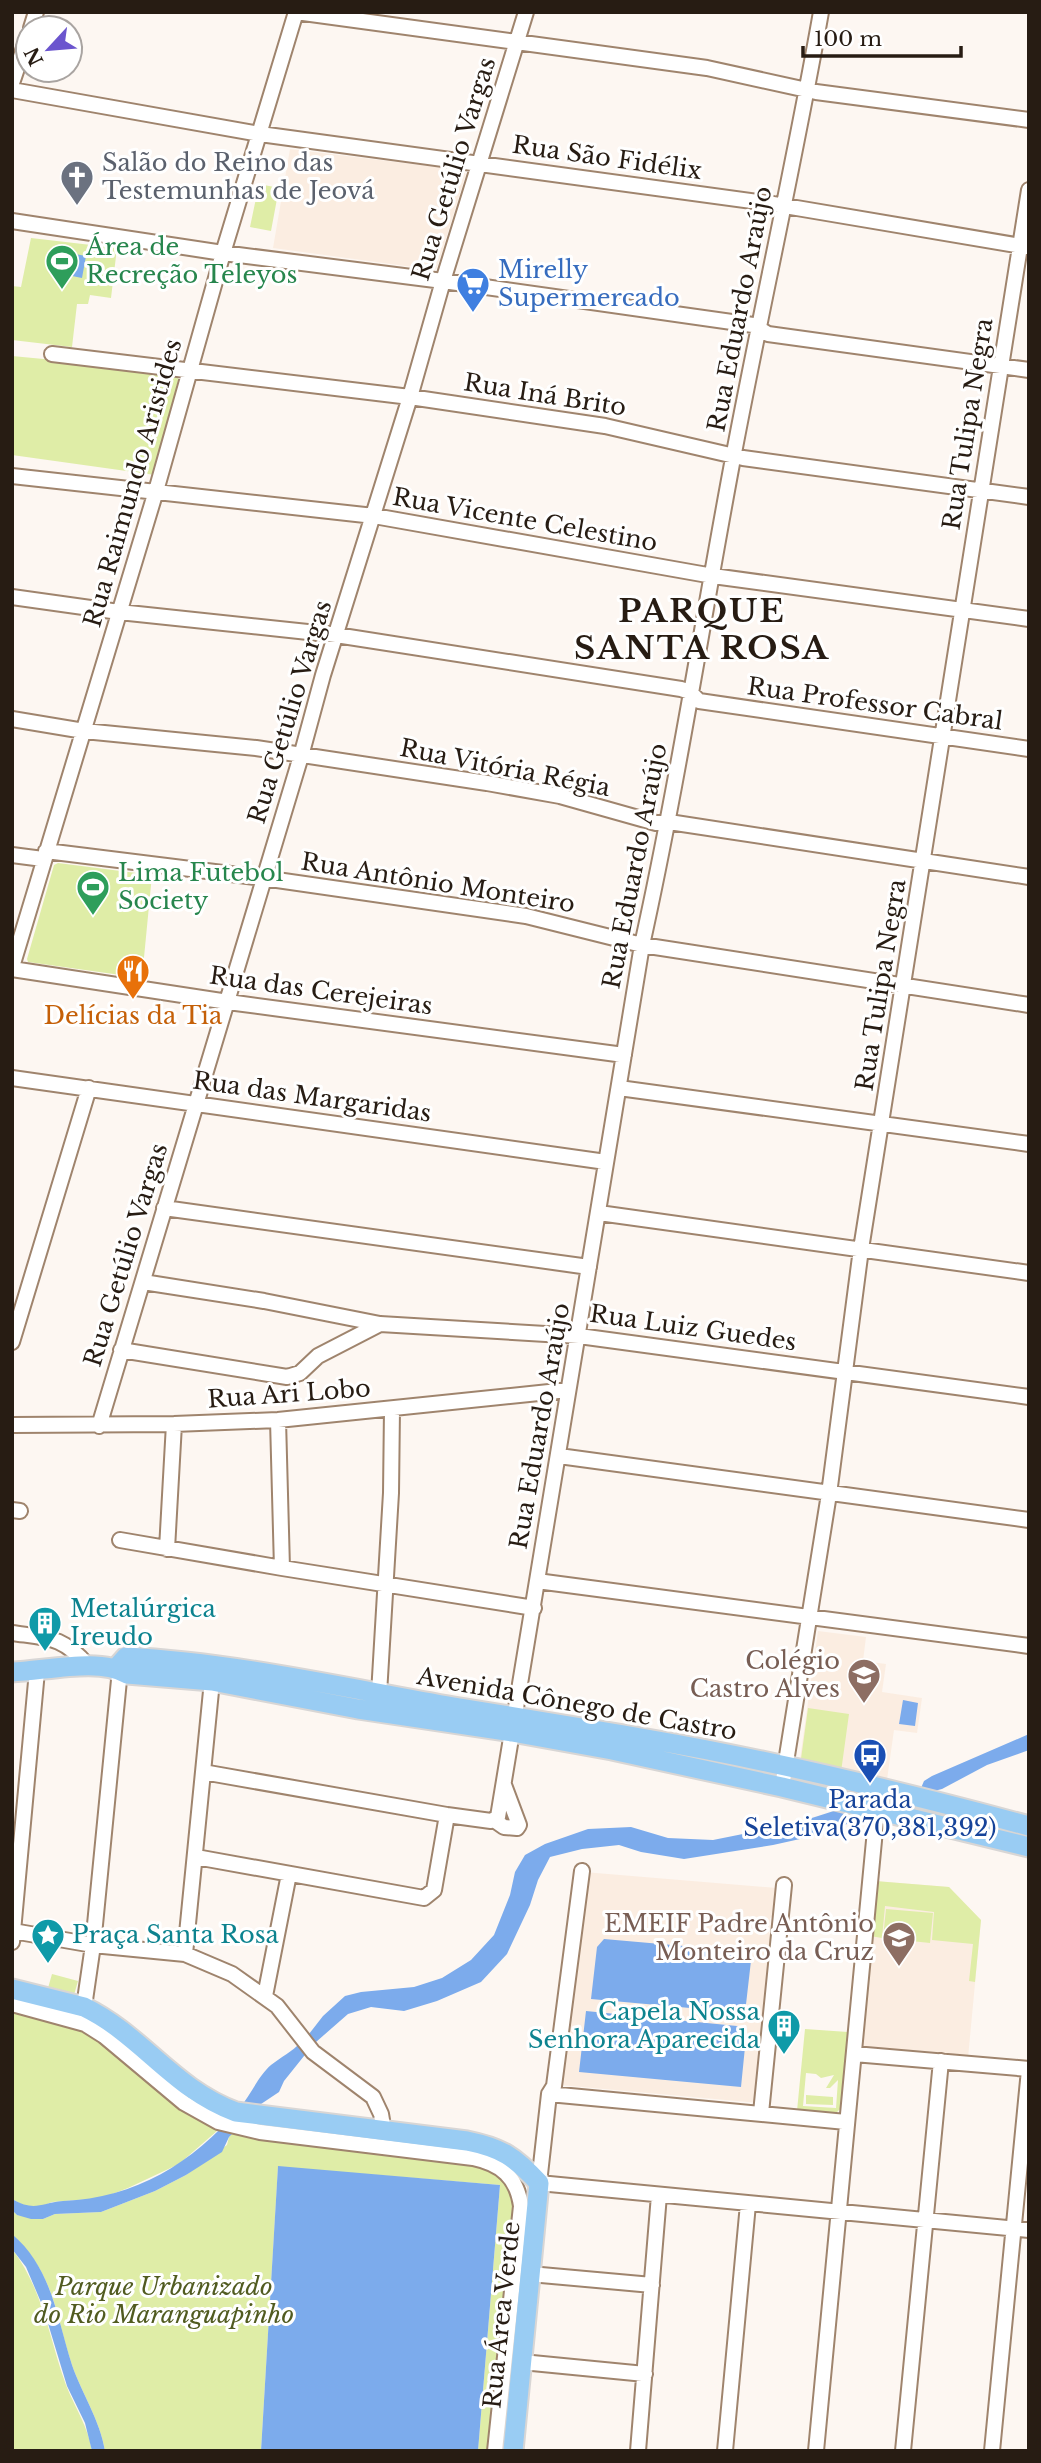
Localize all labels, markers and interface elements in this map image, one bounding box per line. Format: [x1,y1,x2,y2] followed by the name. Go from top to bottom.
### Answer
[14,14,84,84] north arrow
[803,14,960,58] scale bar
[814,26,882,52] text: 100 m
[20,43,48,69] text: N
[406,54,501,284] street label: Rua Getúlio Vargas
[510,130,704,185] street label: Rua São Fidélix
[102,148,375,205] place label: Salão do Reino das Testemunhas de Jeová
[58,158,96,207] church icon: Salão do Reino das Testemunhas de Jeová
[701,184,778,434] street label: Rua Eduardo Araújo
[85,232,297,289] place label: Área de Recreção Teleyos
[43,242,81,291] sports icon: Área de Recreção Teleyos
[498,255,680,312] place label: Mirelly Supermercado
[454,265,492,314] supermarket icon: Mirelly Supermercado
[936,315,999,532] street label: Rua Tulipa Negra
[77,335,188,630] street label: Rua Raimundo Aristides
[462,367,628,422] street label: Rua Iná Brito
[390,482,660,557] street label: Rua Vicente Celestino
[574,591,830,668] district label: PARQUE SANTA ROSA
[242,597,337,827] street label: Rua Getúlio Vargas
[745,671,1005,736] street label: Rua Professor Cabral
[398,733,613,802] street label: Rua Vitória Régia
[596,741,673,991] street label: Rua Eduardo Araújo
[299,847,577,918] street label: Rua Antônio Monteiro
[118,858,284,915] place label: Lima Futebol Society
[74,868,112,917] sports icon: Lima Futebol Society
[849,876,912,1093] street label: Rua Tulipa Negra
[114,952,152,1001] restaurant icon: Delícias da Tia
[208,960,434,1021] street label: Rua das Cerejeiras
[44,1001,223,1030] place label: Delícias da Tia
[191,1065,433,1128] street label: Rua das Margaridas
[78,1140,173,1370] street label: Rua Getúlio Vargas
[588,1299,798,1356] street label: Rua Luiz Guedes
[504,1301,575,1551] street label: Rua Eduardo Araújo
[206,1373,372,1414] street label: Rua Ari Lobo
[70,1594,216,1651] place label: Metalúrgica Ireudo
[26,1604,64,1653] building icon: Metalúrgica Ireudo
[690,1646,840,1703] place label: Colégio Castro Alves
[845,1656,883,1705] school or university icon: Colégio Castro Alves
[414,1661,739,1746] street label: Avenida Cônego de Castro
[851,1736,889,1785] bus stop icon: Parada Seletiva(370,381,392)
[743,1785,997,1842] place label: Parada Seletiva(370,381,392)
[604,1909,874,1966] place label: EMEIF Padre Antônio Monteiro da Cruz
[29,1916,67,1965] place icon: Praça Santa Rosa
[880,1919,918,1968] school or university icon: EMEIF Padre Antônio Monteiro da Cruz
[72,1920,280,1949] place label: Praça Santa Rosa
[528,1997,761,2054] place label: Capela Nossa Senhora Aparecida
[765,2007,803,2056] building icon: Capela Nossa Senhora Aparecida
[477,2220,526,2410] street label: Rua Área Verde
[34,2272,294,2329] park label: Parque Urbanizado do Rio Maranguapinho

